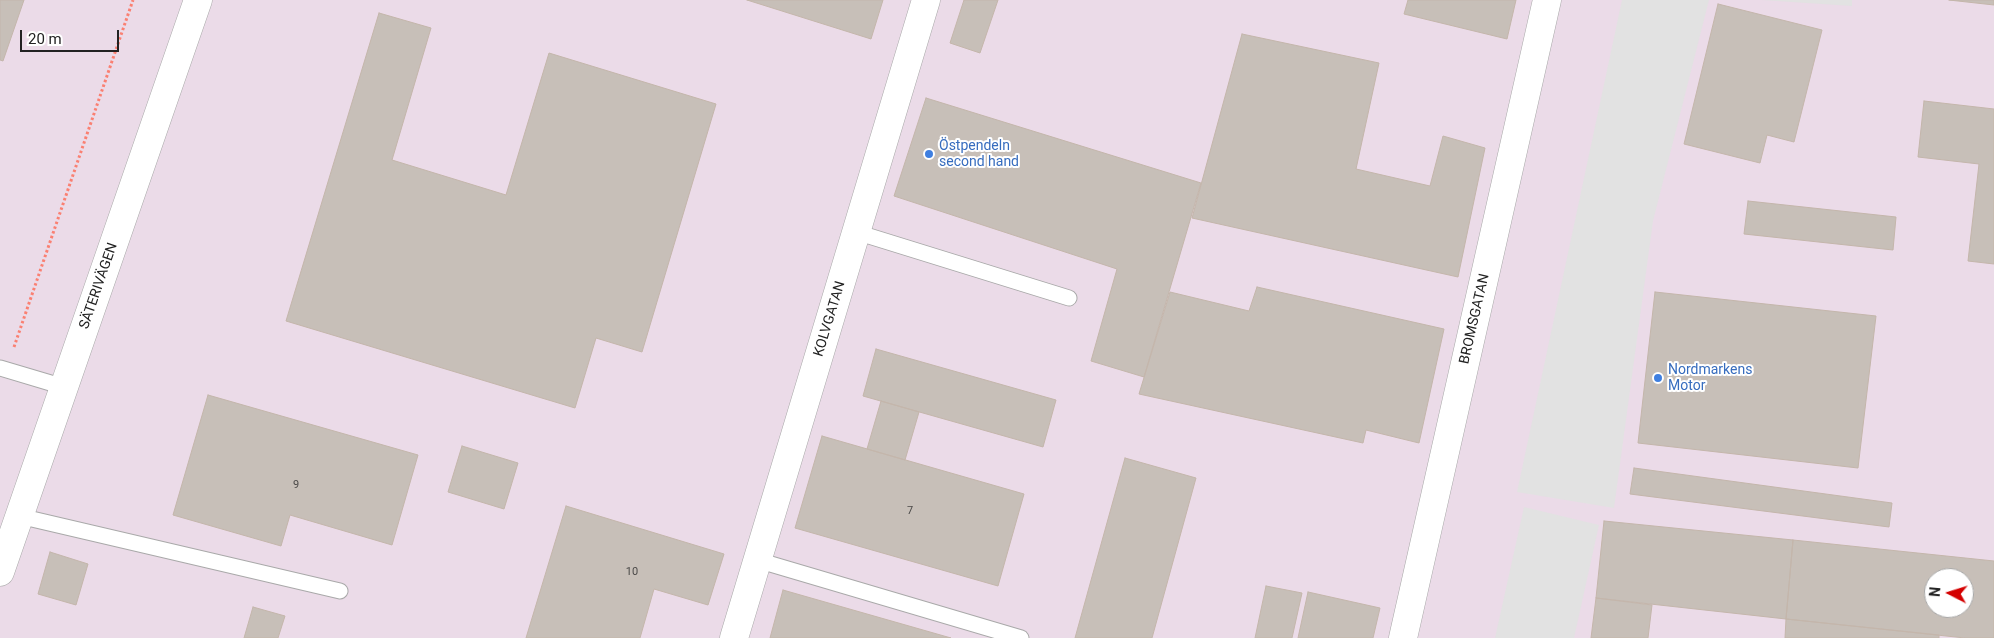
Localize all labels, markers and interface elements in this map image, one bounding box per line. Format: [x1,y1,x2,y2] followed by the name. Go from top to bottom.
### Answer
[22,20,121,52] scale bar
[28,30,62,48] text: 20 m
[939,138,1019,170] place label: Östpendeln second hand
[923,148,935,160] marker: Östpendeln second hand
[76,241,122,331] street label: SÄTERIVÄGEN
[1456,272,1494,366] street label: BROMSGATAN
[811,279,849,359] street label: KOLVGATAN
[1668,362,1752,394] place label: Nordmarkens Motor
[1652,372,1664,384] marker: Nordmarkens Motor
[293,478,299,492] house number: 9
[907,504,913,518] house number: 7
[626,565,638,579] house number: 10
[1924,568,1974,618] north arrow
[1927,586,1943,597] text: N

